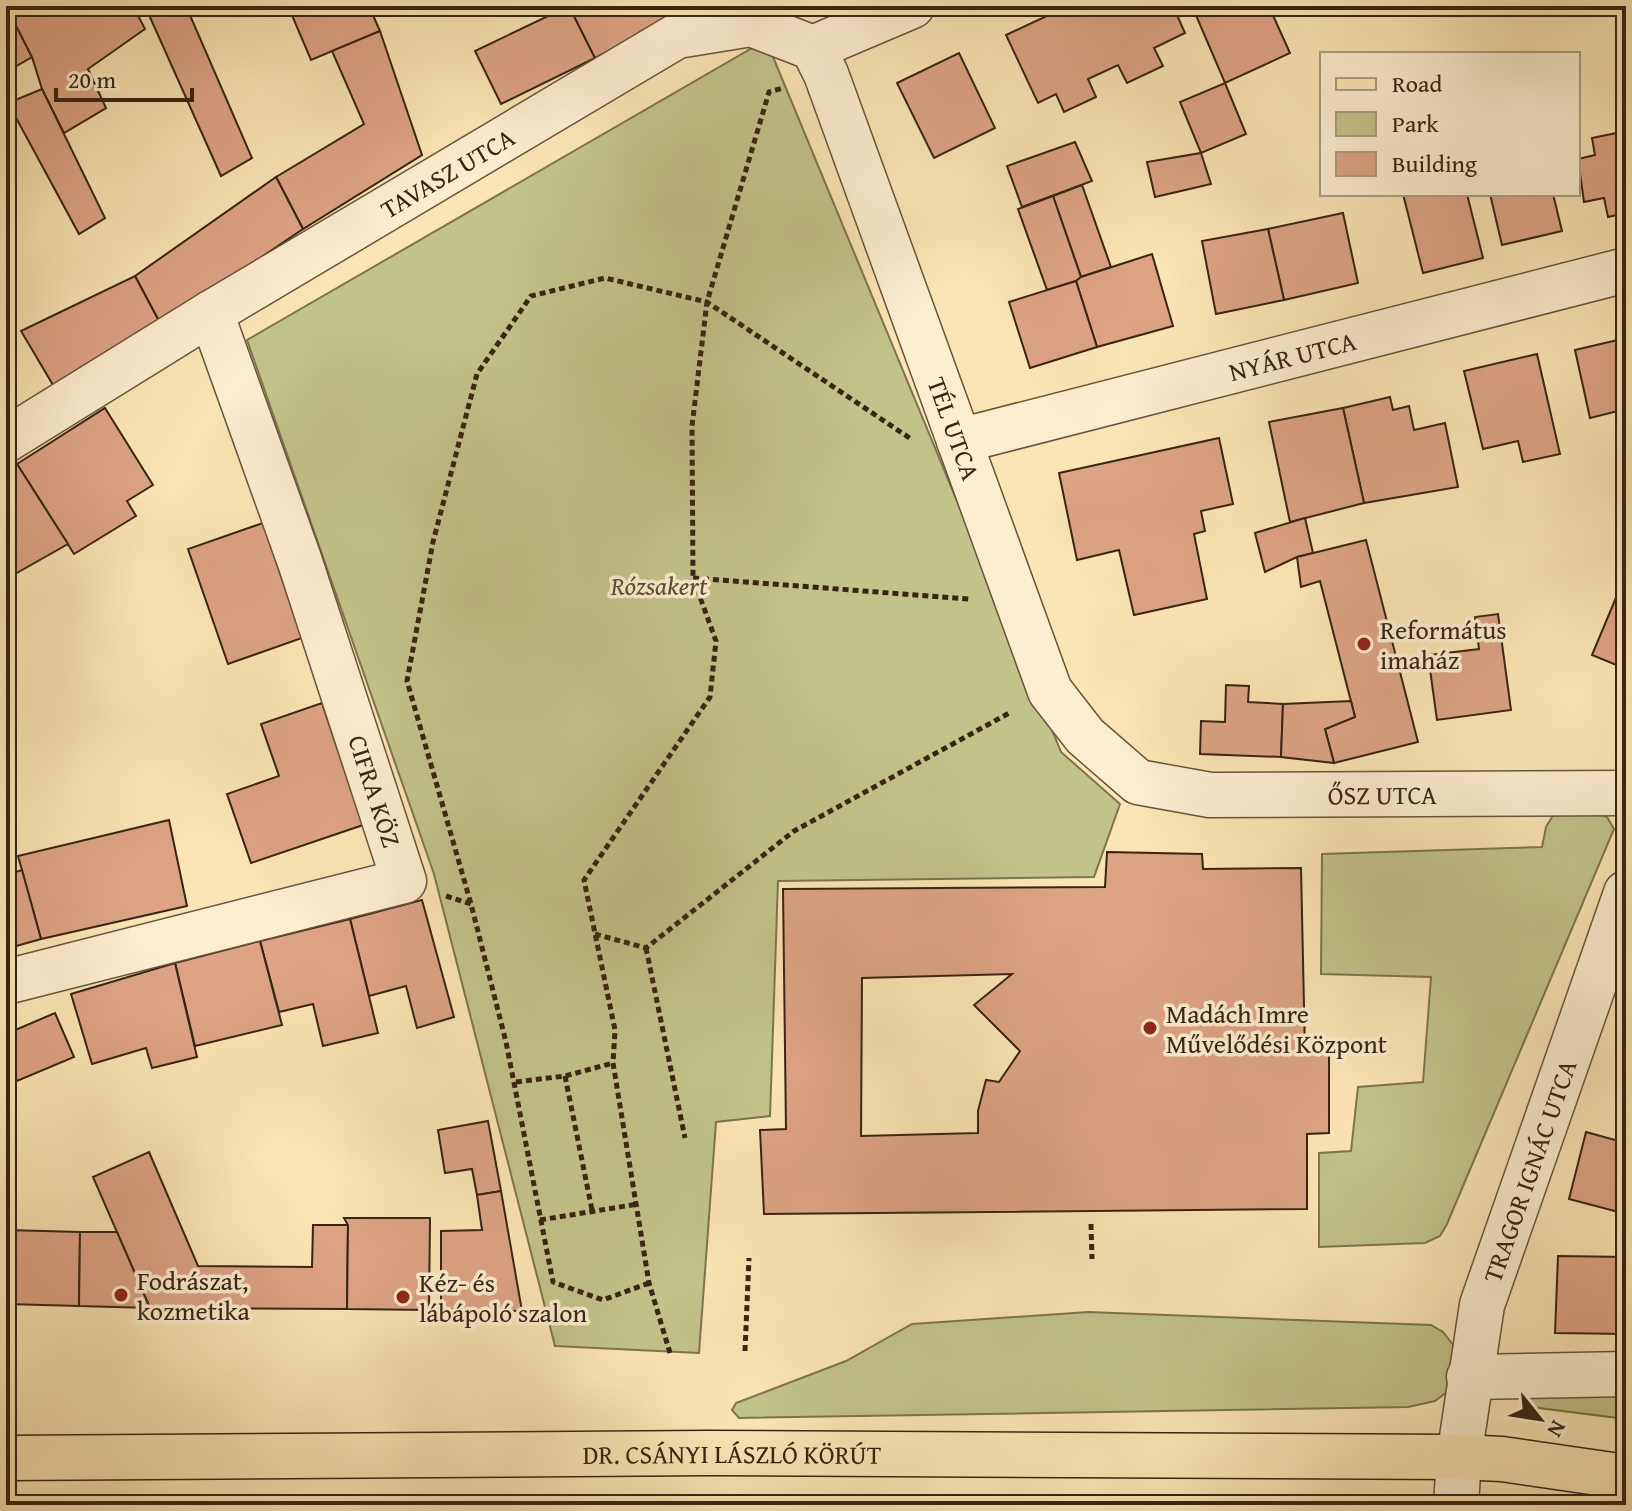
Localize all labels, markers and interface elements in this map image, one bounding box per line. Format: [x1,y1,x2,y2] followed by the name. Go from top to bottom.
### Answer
[56,52,192,102] scale bar
[1320,52,1580,196] legend
[68,62,116,97] text: 20 m
[1392,66,1442,101] text: Road
[1392,106,1439,141] text: Park
[373,117,522,228] street label: TAVASZ UTCA
[1392,146,1477,181] text: Building
[1224,320,1360,391] street label: NYÁR UTCA
[918,371,991,485] street label: TÉL UTCA
[610,566,708,605] park label: Rózsakert
[1380,610,1507,679] place label: Református imaház
[1355,635,1373,653] marker: Református imaház
[338,730,412,852] street label: CIFRA KÖZ
[1328,774,1437,814] street label: ŐSZ UTCA
[1166,994,1387,1063] place label: Madách Imre Művelődési Központ
[1141,1019,1159,1037] marker: Madách Imre Művelődési Központ
[1472,1054,1586,1287] street label: TRAGOR IGNÁC UTCA
[137,1261,250,1330] place label: Fodrászat, kozmetika
[419,1263,587,1332] place label: Kéz- és lábápoló szalon
[112,1286,130,1304] marker: Fodrászat, kozmetika
[394,1288,412,1306] marker: Kéz- és lábápoló szalon
[1500,1379,1580,1459] north arrow
[1540,1415,1575,1444] text: N
[582,1433,882,1473] street label: DR. CSÁNYI LÁSZLÓ KÖRÚT

